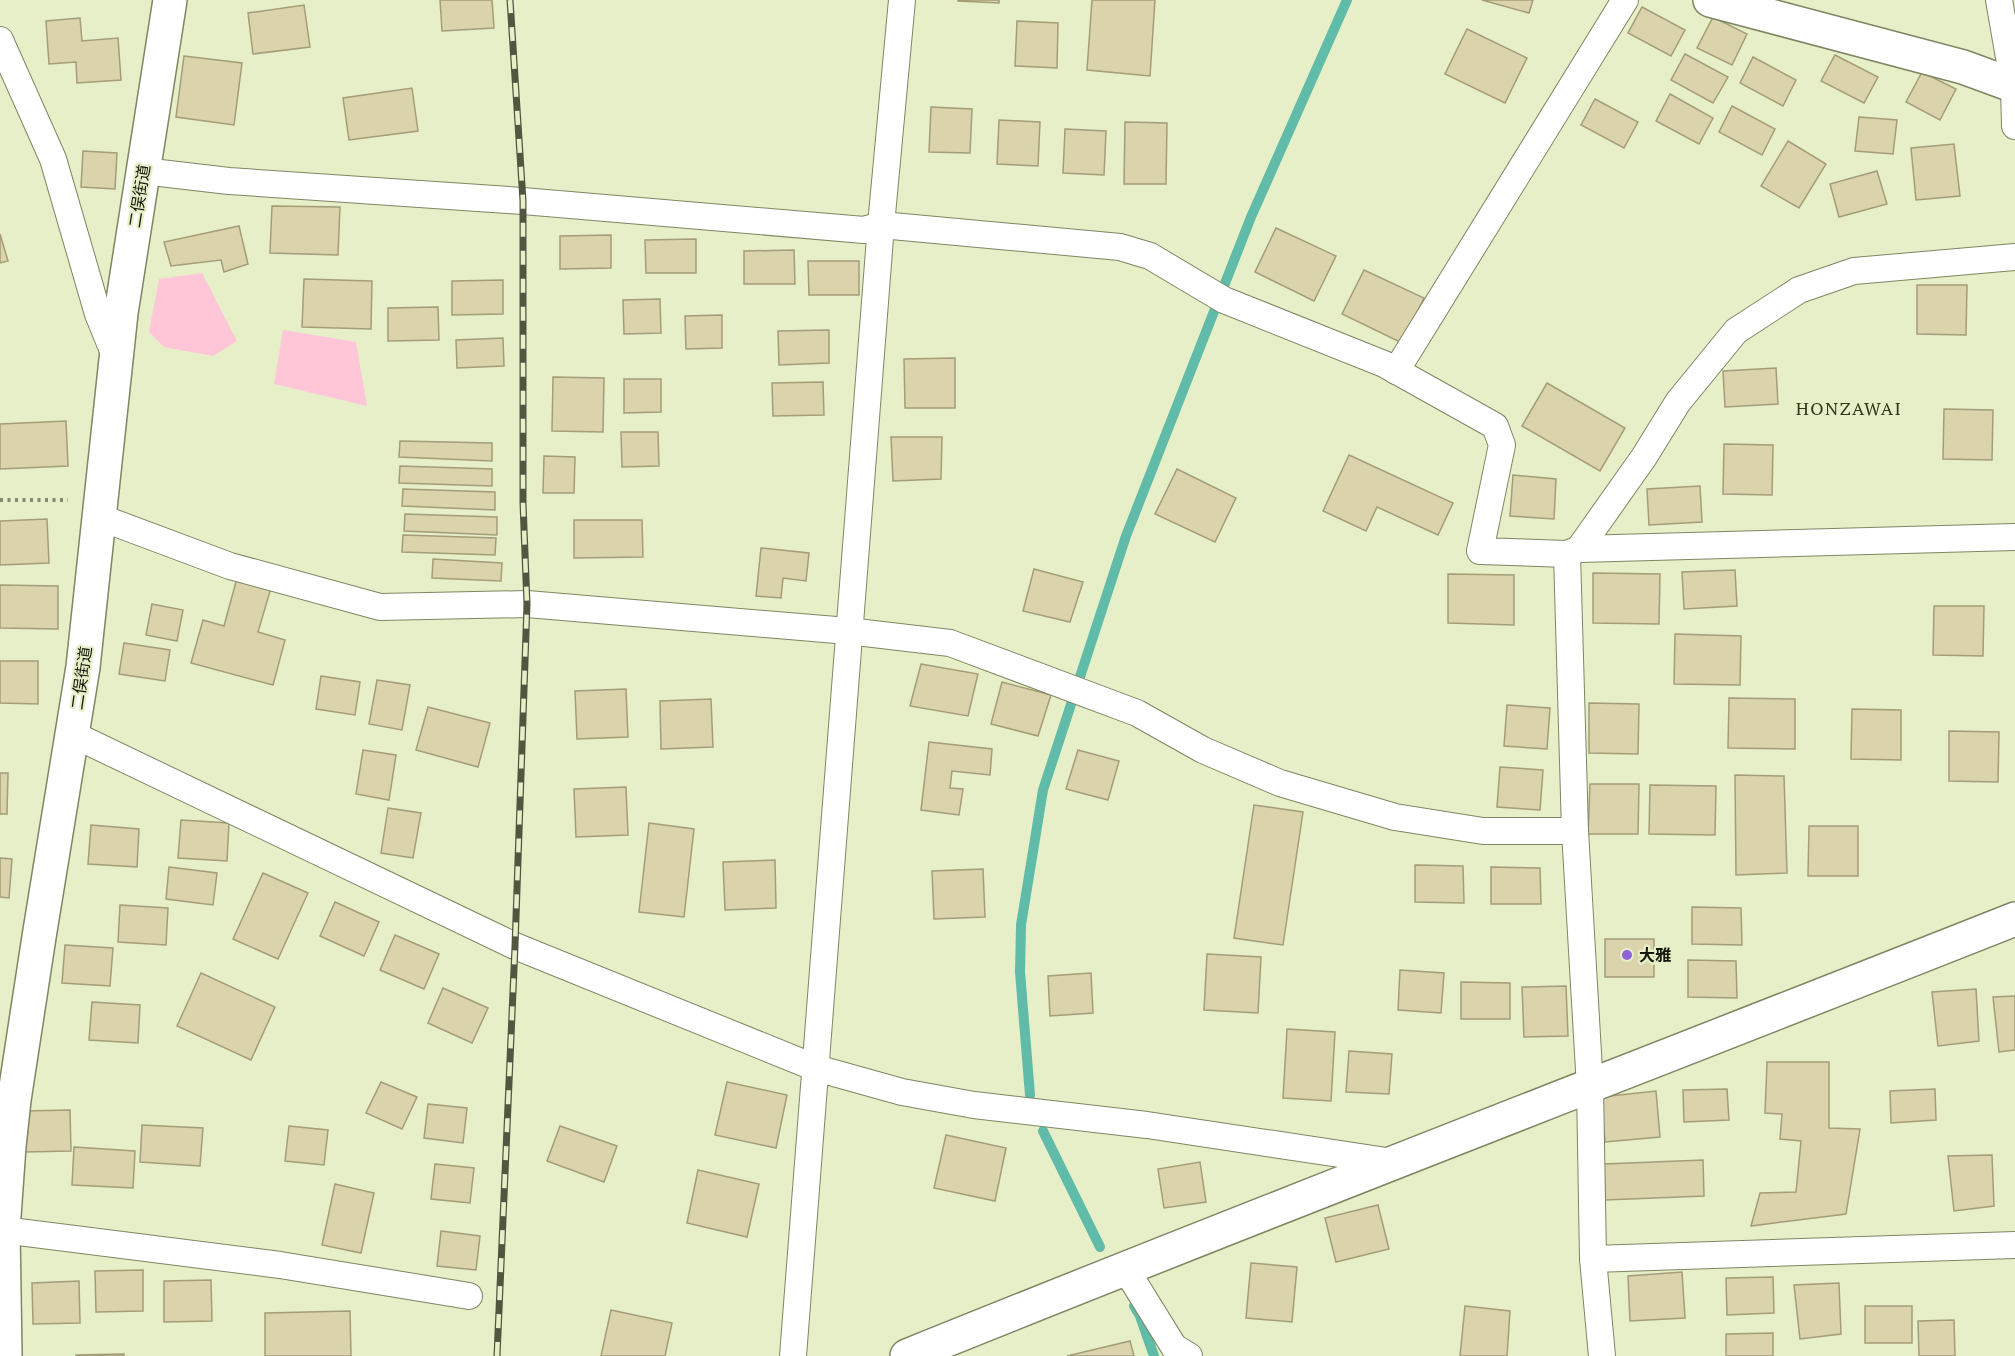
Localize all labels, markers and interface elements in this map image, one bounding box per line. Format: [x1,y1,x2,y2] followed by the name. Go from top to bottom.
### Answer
[123,163,155,229] street label: 二俣街道
[1796,396,1902,420] district label: HONZAWAI
[66,645,96,711] street label: 二俣街道
[1639,944,1671,966] place label: 大雅
[1620,948,1634,962] marker: 大雅

